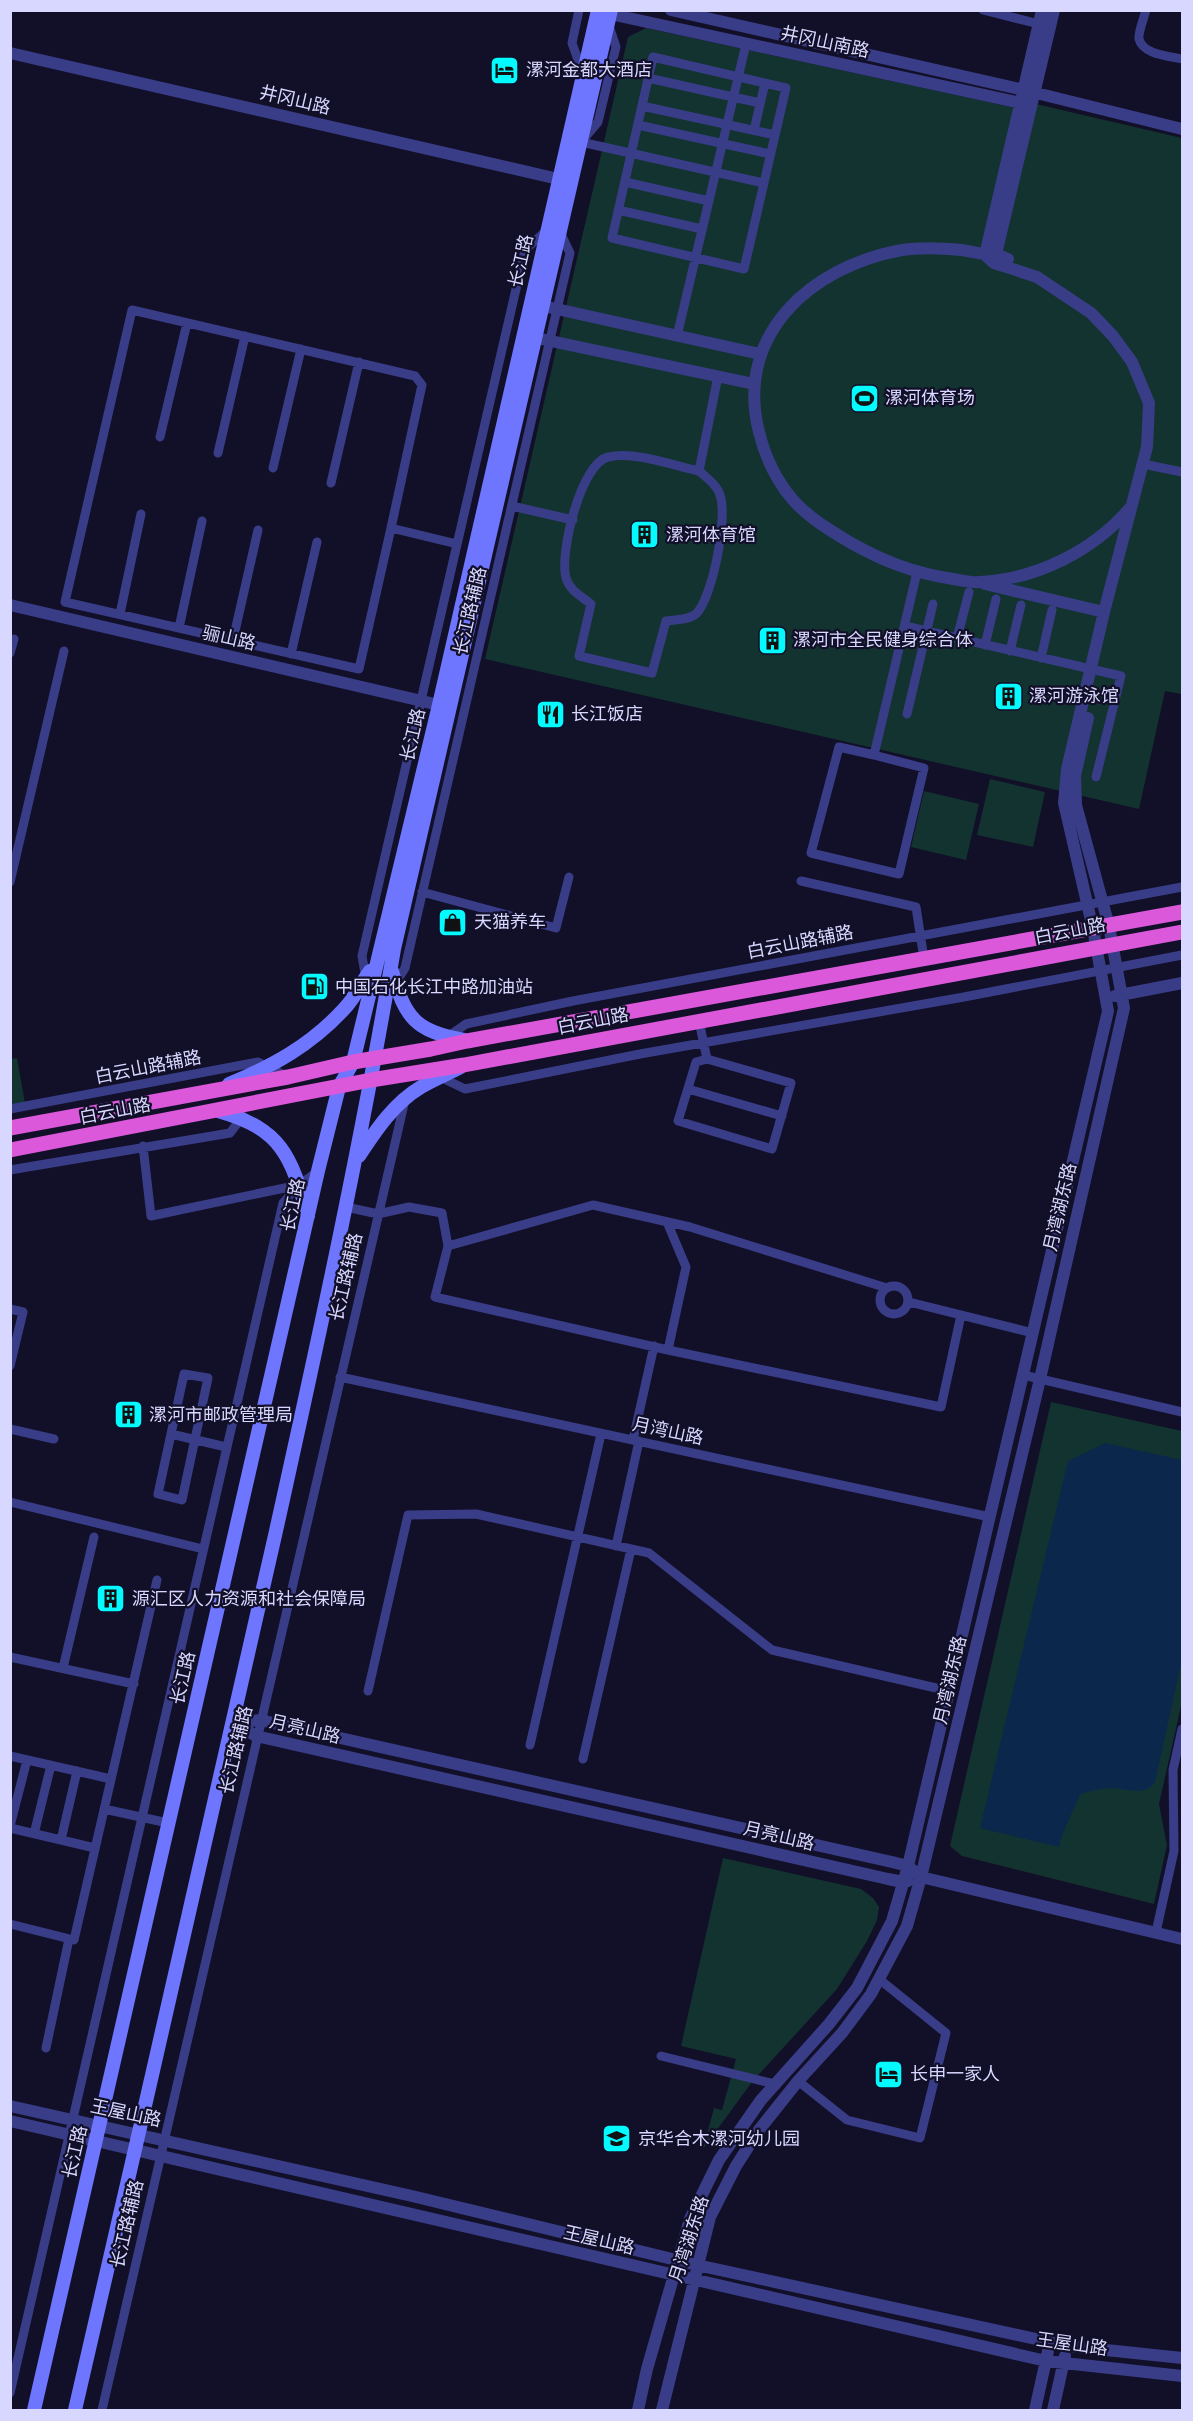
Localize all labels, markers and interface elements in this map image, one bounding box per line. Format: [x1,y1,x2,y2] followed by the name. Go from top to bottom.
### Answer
[778,20,872,64] street label: 井冈山南路
[489,54,521,86] hotel icon: 漯河金都大酒店
[526,57,652,83] place label: 漯河金都大酒店
[257,79,333,121] street label: 井冈山路
[502,232,540,290] street label: 长江路
[848,382,880,414] sports icon: 漯河体育场
[885,385,975,411] place label: 漯河体育场
[629,519,661,551] building icon: 漯河体育馆
[666,522,756,548] place label: 漯河体育馆
[447,564,493,658] street label: 长江路辅路
[200,619,258,657] street label: 骊山路
[756,624,788,656] building icon: 漯河市全民健身综合体
[793,627,973,653] place label: 漯河市全民健身综合体
[992,680,1024,712] building icon: 漯河游泳馆
[1029,683,1119,709] place label: 漯河游泳馆
[534,698,566,730] restaurant icon: 长江饭店
[571,701,643,727] place label: 长江饭店
[394,706,432,764] street label: 长江路
[437,906,469,938] shop icon: 天猫养车
[474,909,546,935] place label: 天猫养车
[1032,911,1108,951] street label: 白云山路
[745,919,855,965] street label: 白云山路辅路
[298,971,330,1003] fuel station icon: 中国石化长江中路加油站
[335,974,533,1000] place label: 中国石化长江中路加油站
[555,1001,631,1041] street label: 白云山路
[93,1044,203,1090] street label: 白云山路辅路
[77,1091,153,1131] street label: 白云山路
[1037,1160,1083,1254] street label: 月湾湖东路
[275,1176,311,1234] street label: 长江路
[323,1230,369,1324] street label: 长江路辅路
[112,1399,144,1431] building icon: 漯河市邮政管理局
[149,1402,293,1428] place label: 漯河市邮政管理局
[630,1411,706,1451] street label: 月湾山路
[95,1583,127,1615] building icon: 源汇区人力资源和社会保障局
[132,1586,366,1612] place label: 源汇区人力资源和社会保障局
[927,1633,973,1727] street label: 月湾湖东路
[164,1649,202,1707] street label: 长江路
[213,1703,259,1797] street label: 长江路辅路
[267,1708,343,1750] street label: 月亮山路
[741,1815,817,1857] street label: 月亮山路
[873,2058,905,2090] hotel icon: 长申一家人
[910,2061,1000,2087] place label: 长申一家人
[88,2093,164,2133] street label: 王屋山路
[56,2123,94,2181] street label: 长江路
[601,2123,633,2155] school or university icon: 京华合木漯河幼儿园
[638,2126,800,2152] place label: 京华合木漯河幼儿园
[104,2177,150,2271] street label: 长江路辅路
[663,2192,715,2286] street label: 月湾湖东路
[561,2219,637,2261] street label: 王屋山路
[1035,2326,1109,2362] street label: 王屋山路

